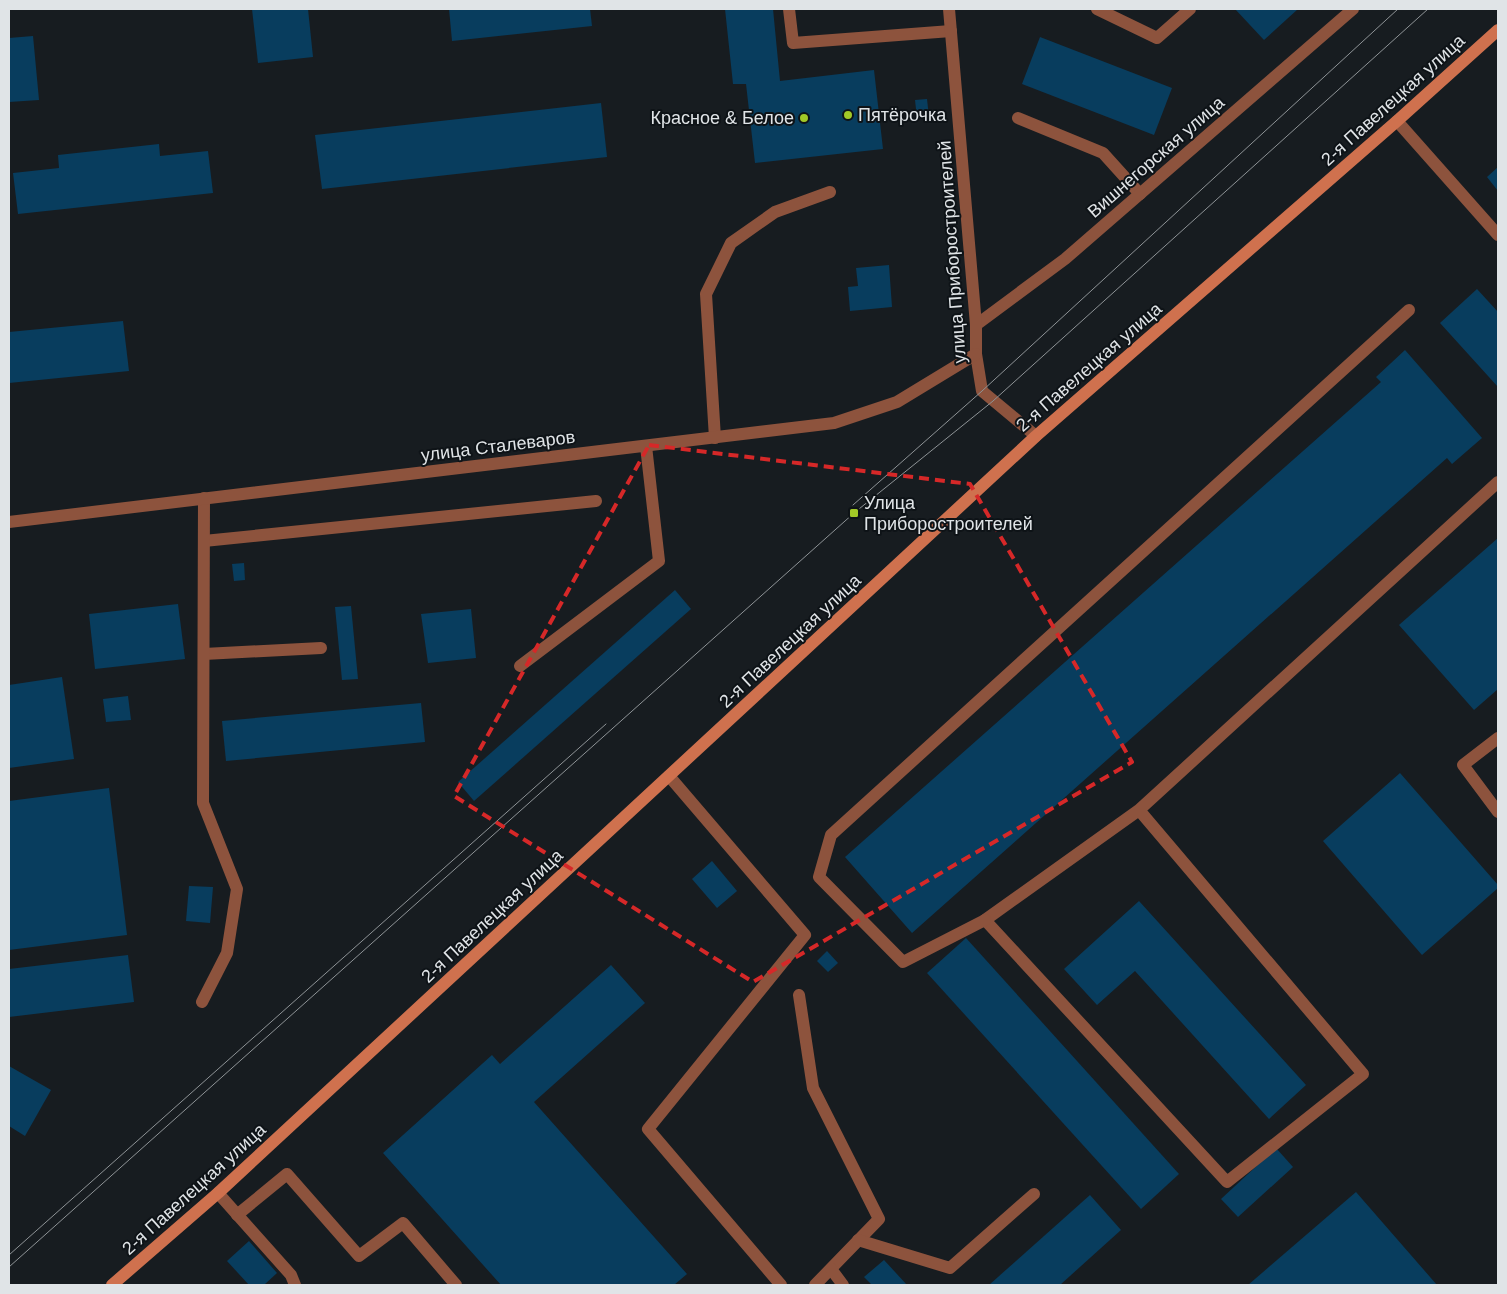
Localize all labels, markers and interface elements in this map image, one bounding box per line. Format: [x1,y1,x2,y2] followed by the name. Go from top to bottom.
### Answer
[1317,30,1469,170] street label: 2-я Павелецкая улица
[1084,92,1229,222] street label: Вишнегорская улица
[858,105,947,125] place label: Пятёрочка
[651,108,794,128] place label: Красное & Белое
[842,109,854,121] marker: Пятёрочка
[798,112,810,124] marker: Красное & Белое
[934,140,970,364] street label: улица Приборостроителей
[1012,298,1166,435] street label: 2-я Павелецкая улица
[420,427,576,465] street label: улица Сталеваров
[864,493,1033,534] place label: Улица Приборостроителей
[848,507,860,519] marker: Улица Приборостроителей
[715,570,865,712] street label: 2-я Павелецкая улица
[417,845,567,987] street label: 2-я Павелецкая улица
[118,1119,270,1259] street label: 2-я Павелецкая улица

